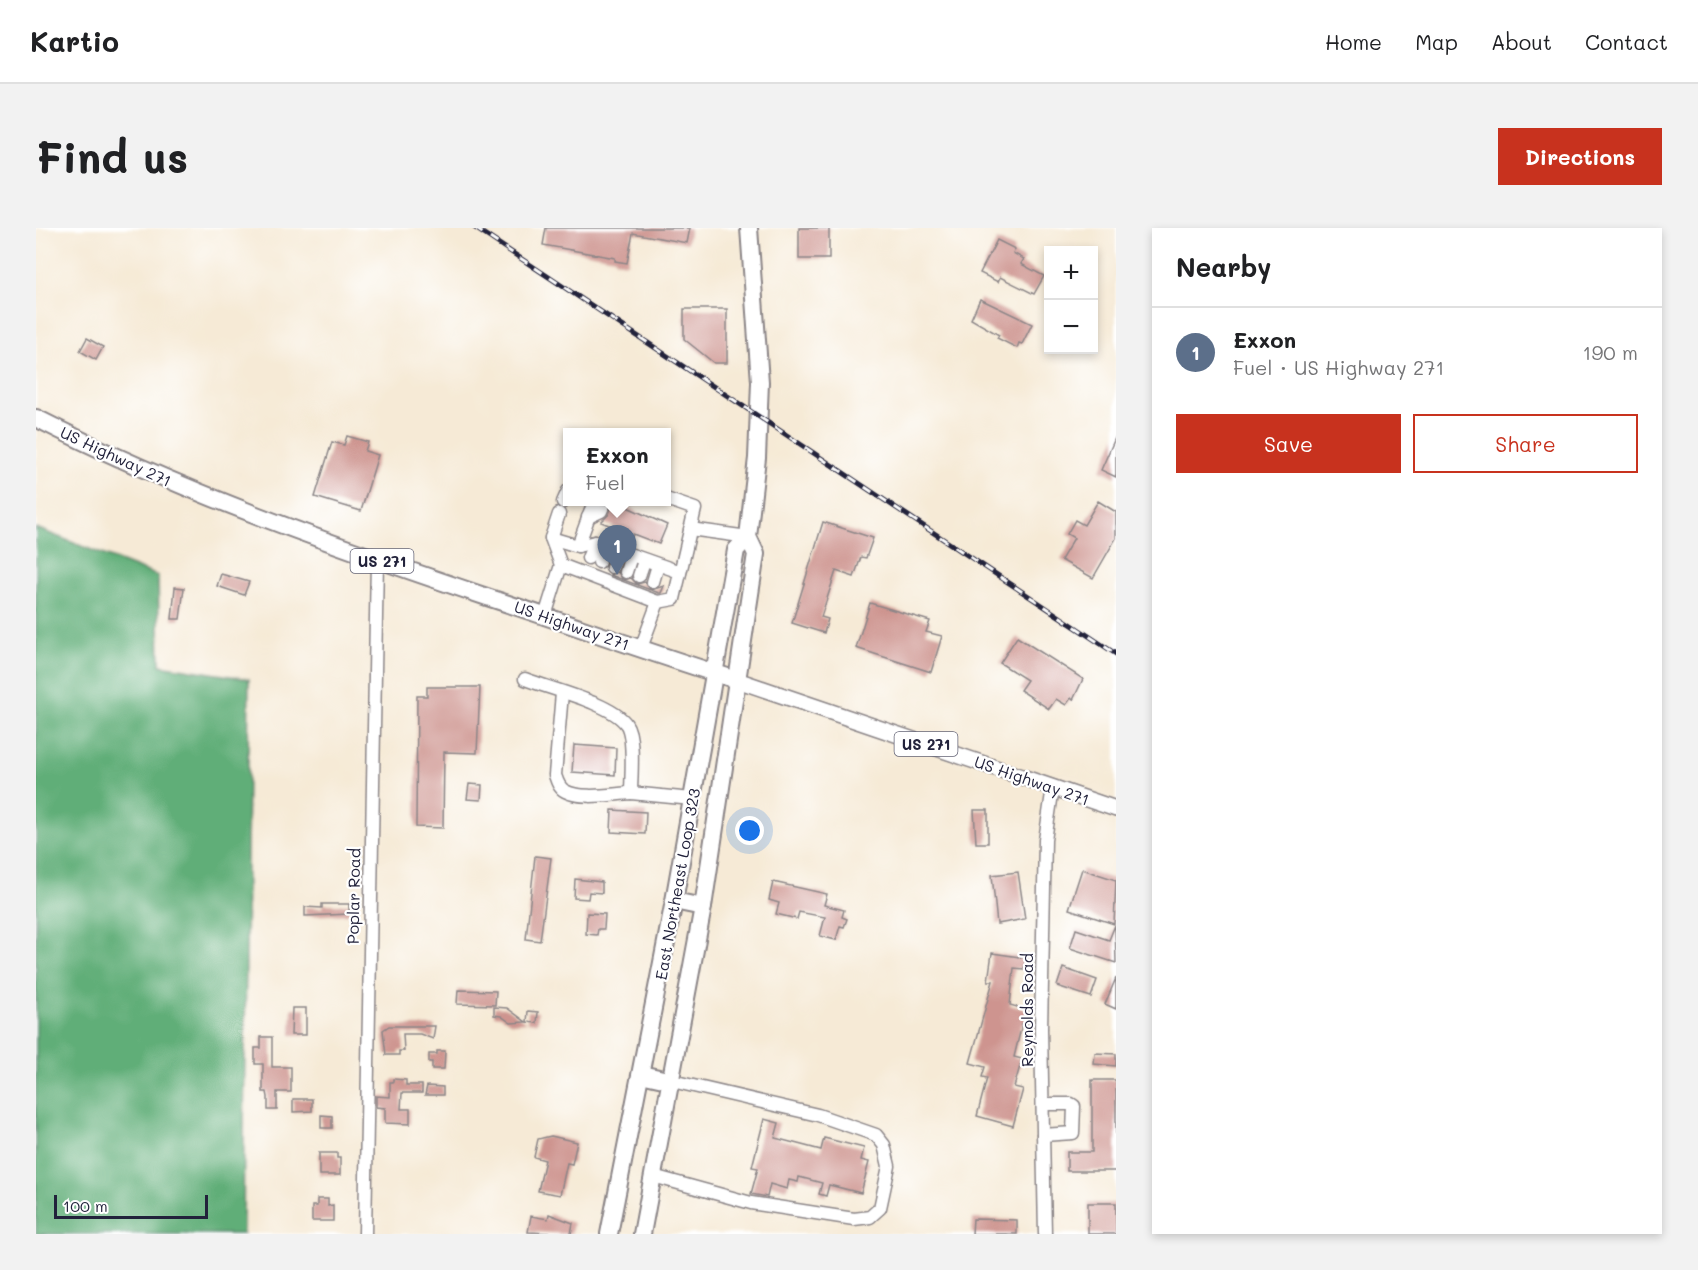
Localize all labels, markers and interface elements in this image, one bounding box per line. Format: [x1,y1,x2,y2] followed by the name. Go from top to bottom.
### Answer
[30,23,119,59] text: Kartio
[1325,28,1382,55] text: Home
[1415,28,1458,55] text: Map
[1491,28,1552,55] text: About
[1585,28,1668,55] text: Contact
[1498,128,1662,185] button: Directions
[36,129,188,184] text: Find us
[1044,246,1098,354] map controls
[1044,246,1098,300] button: +
[1176,250,1271,284] text: Nearby
[1044,300,1098,354] button: −
[1233,325,1296,354] text: Exxon
[1191,339,1200,365] text: 1
[1583,339,1638,365] text: 190 m
[1233,354,1444,380] text: Fuel · US Highway 271
[1176,414,1401,473] button: Save
[1413,414,1638,473] button: Share
[57,421,175,491] street label: US Highway 271
[563,428,671,506] popup
[585,440,649,469] text: Exxon
[585,469,625,495] text: Fuel
[598,526,636,575] pin: 1
[350,549,414,573] road number: US 271
[512,595,632,655] street label: US Highway 271
[894,732,958,756] road number: US 271
[972,750,1092,810] street label: US Highway 271
[650,786,704,982] street label: East Northeast Loop 323
[735,816,764,845] your location
[342,848,364,944] street label: Poplar Road
[1016,953,1037,1067] street label: Reynolds Road
[54,1192,208,1220] scale bar
[63,1195,108,1216] text: 100 m

